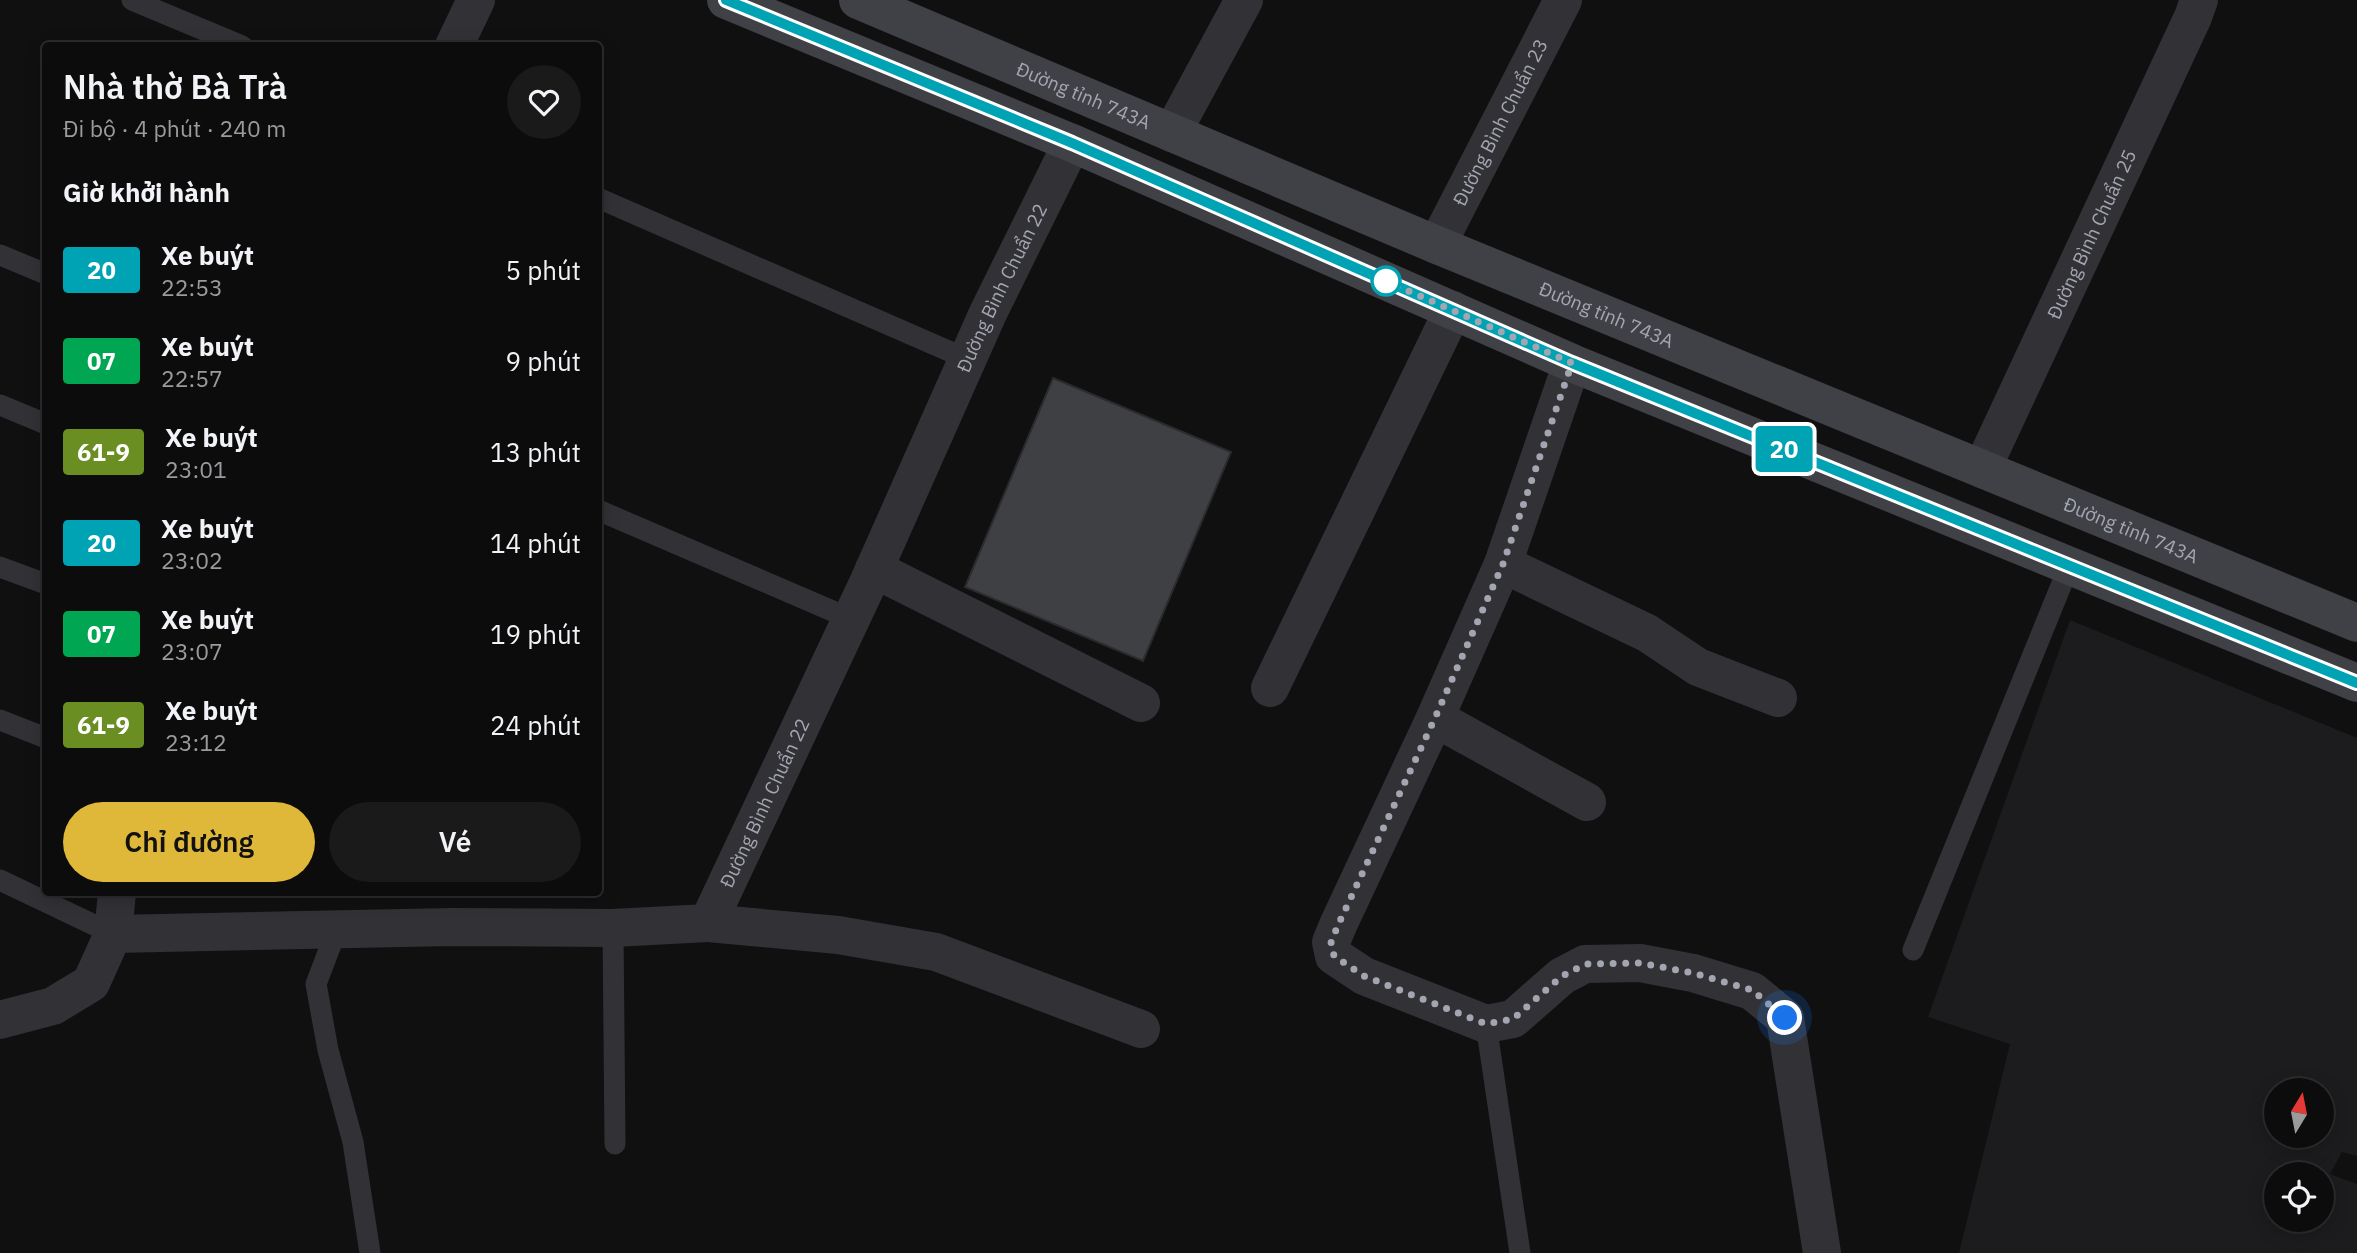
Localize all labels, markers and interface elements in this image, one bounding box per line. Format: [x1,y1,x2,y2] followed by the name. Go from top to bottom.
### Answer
[1447,35,1553,210] street label: Đường Bình Chuẩn 23
[1013,56,1154,134] street label: Đường tỉnh 743A
[63,65,287,108] text: Nhà thờ Bà Trà
[507,65,581,139] button: heart
[63,113,286,143] text: Đi bộ · 4 phút · 240 m
[2042,146,2141,323] street label: Đường Bình Chuẩn 25
[63,175,230,209] text: Giờ khởi hành
[951,199,1052,376] street label: Đường Bình Chuẩn 22
[161,238,254,272] text: Xe buýt
[506,253,581,287] text: 5 phút
[87,254,116,286] text: 20
[1371,266,1401,296] unlabelled marker
[161,272,223,302] text: 22:53
[1536,276,1677,353] street label: Đường tỉnh 743A
[161,329,254,363] text: Xe buýt
[506,344,581,378] text: 9 phút
[87,345,116,377] text: 07
[161,363,223,393] text: 22:57
[165,420,258,454] text: Xe buýt
[1752,426,1816,472] line badge: 20
[1770,433,1798,465] text: 20
[490,435,581,469] text: 13 phút
[77,436,130,468] text: 61-9
[165,454,227,484] text: 23:01
[2060,492,2202,569] street label: Đường tỉnh 743A
[161,511,254,545] text: Xe buýt
[490,526,581,560] text: 14 phút
[87,527,116,559] text: 20
[161,545,223,575] text: 23:02
[161,602,254,636] text: Xe buýt
[490,617,581,651] text: 19 phút
[87,618,116,650] text: 07
[161,636,223,666] text: 23:07
[165,693,258,727] text: Xe buýt
[490,708,581,742] text: 24 phút
[77,709,130,741] text: 61-9
[714,714,815,891] street label: Đường Bình Chuẩn 22
[165,727,227,757] text: 23:12
[63,802,315,882] button: Chỉ đường
[329,802,581,882] button: Vé
[1767,1000,1802,1035] your location
[2264,1078,2334,1148] north arrow
[2264,1078,2334,1232] map controls
[2264,1162,2334,1232] button: locate

